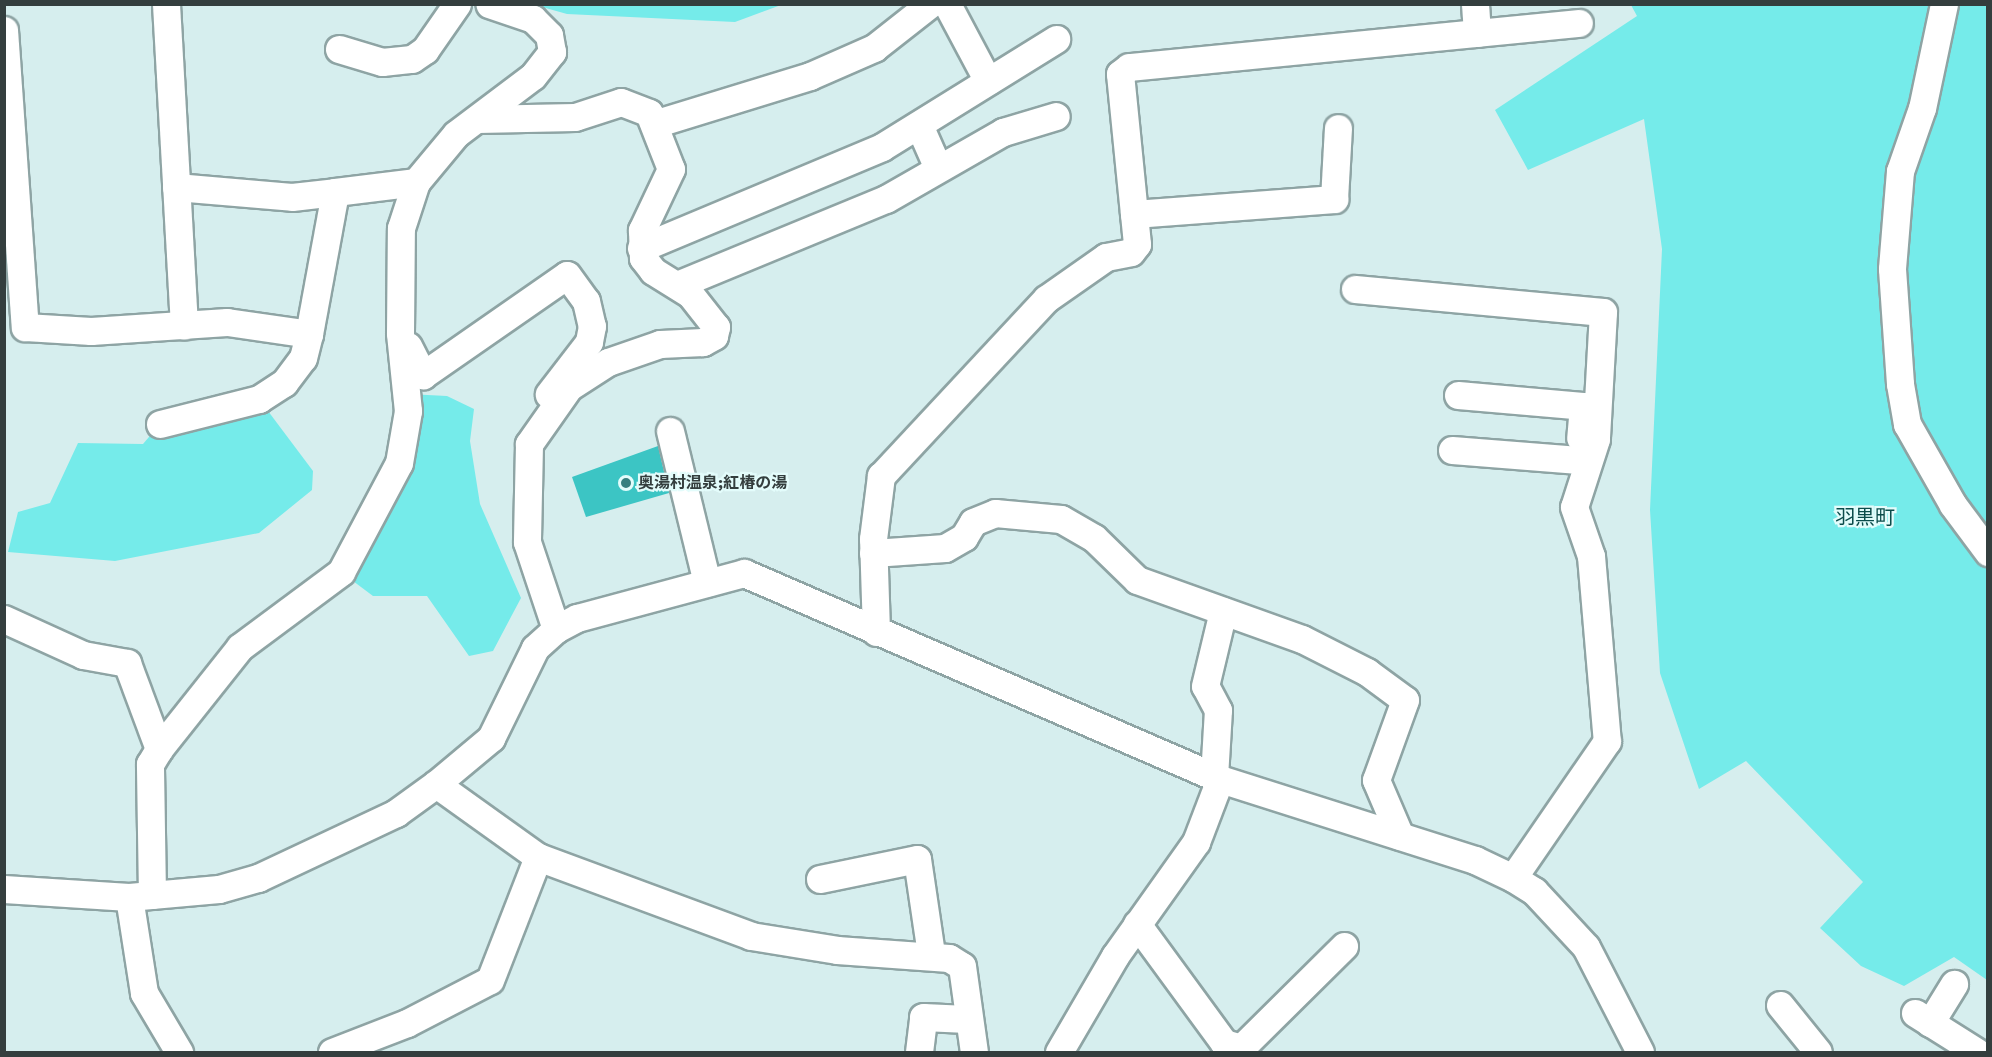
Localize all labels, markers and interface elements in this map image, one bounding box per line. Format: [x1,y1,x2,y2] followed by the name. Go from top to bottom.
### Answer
[638,473,787,493] place label: 奥湯村温泉;紅椿の湯
[619,476,633,490] marker: 奥湯村温泉;紅椿の湯
[1835,505,1895,529] district label: 羽黒町

